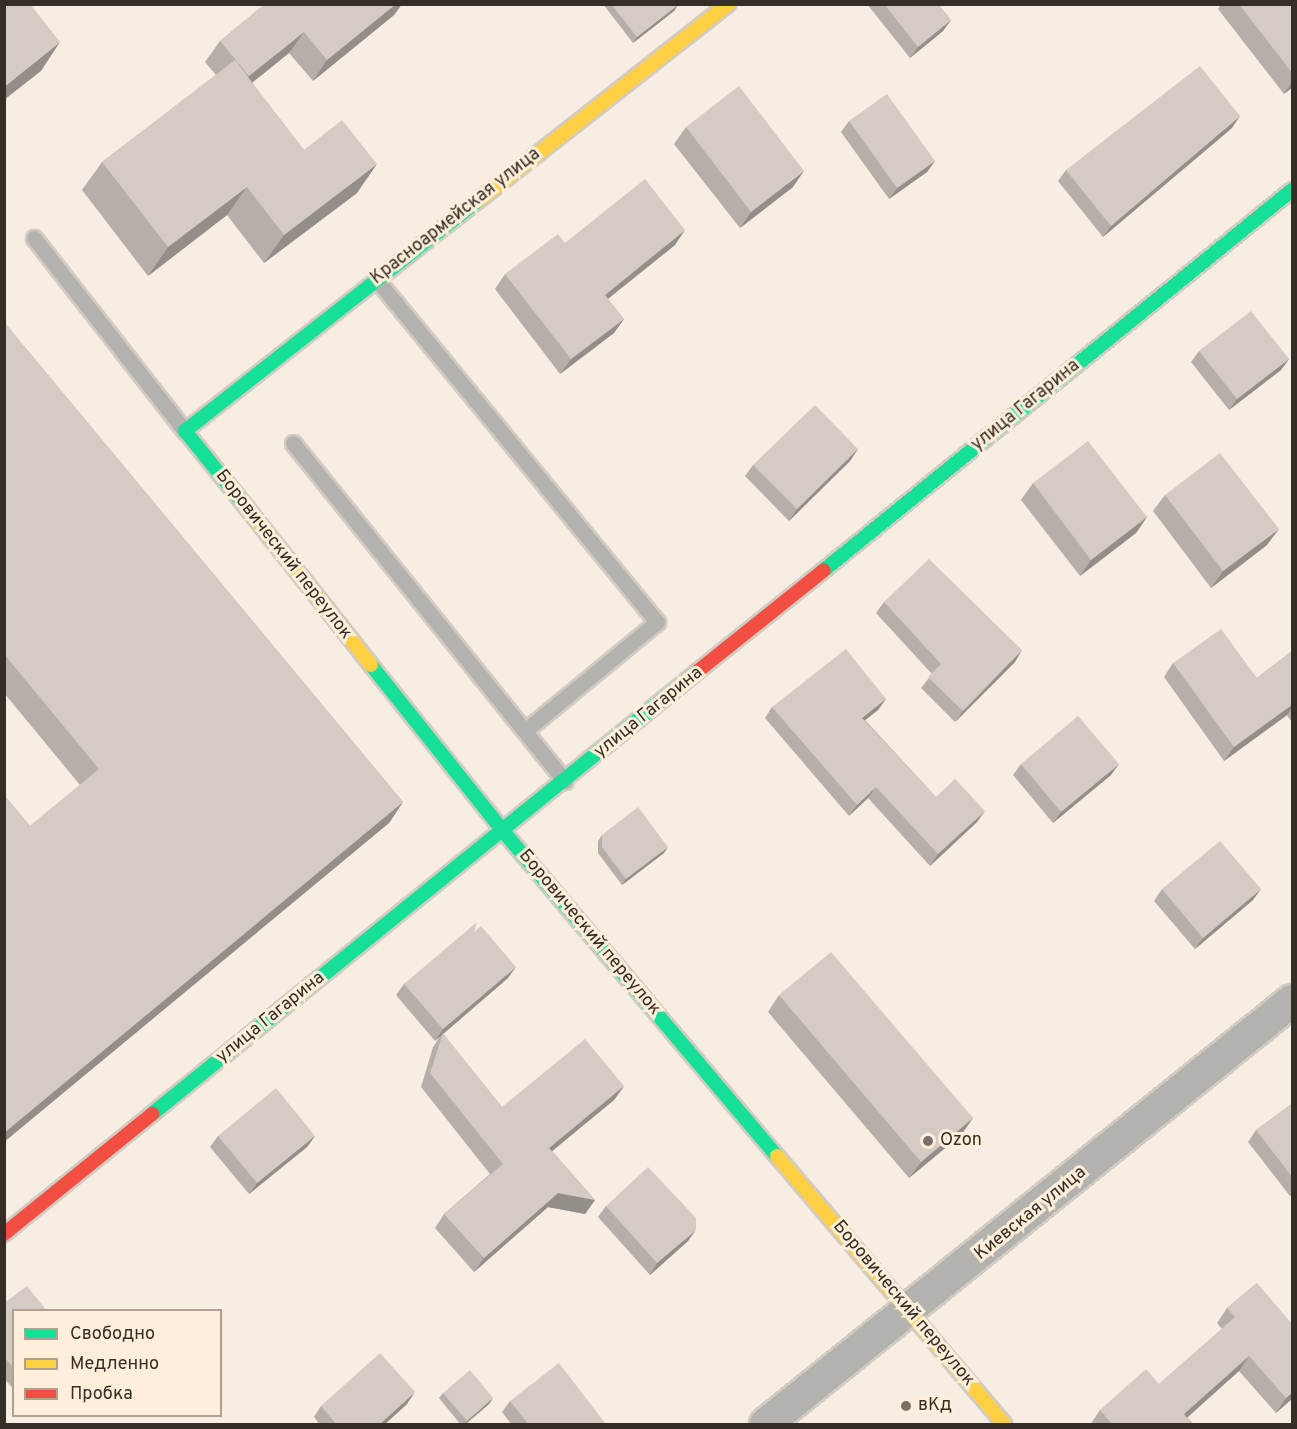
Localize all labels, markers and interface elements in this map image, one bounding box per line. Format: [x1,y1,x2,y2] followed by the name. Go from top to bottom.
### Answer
[367,144,545,290] street label: Красноармейская улица
[967,356,1085,456] street label: улица Гагарина
[210,466,356,644] street label: Боровический переулок
[590,663,708,763] street label: улица Гагарина
[513,846,665,1020] street label: Боровический переулок
[212,968,330,1068] street label: улица Гагарина
[940,1130,982,1152] place label: Ozon
[921,1134,935,1148] marker: Ozon
[971,1162,1091,1266] street label: Киевская улица
[827,1217,979,1391] street label: Боровический переулок
[12,1309,222,1417] legend
[70,1323,155,1346] text: Свободно
[70,1353,159,1376] text: Медленно
[70,1383,133,1406] text: Пробка
[918,1395,952,1417] place label: вКд
[899,1399,913,1413] marker: вКд

